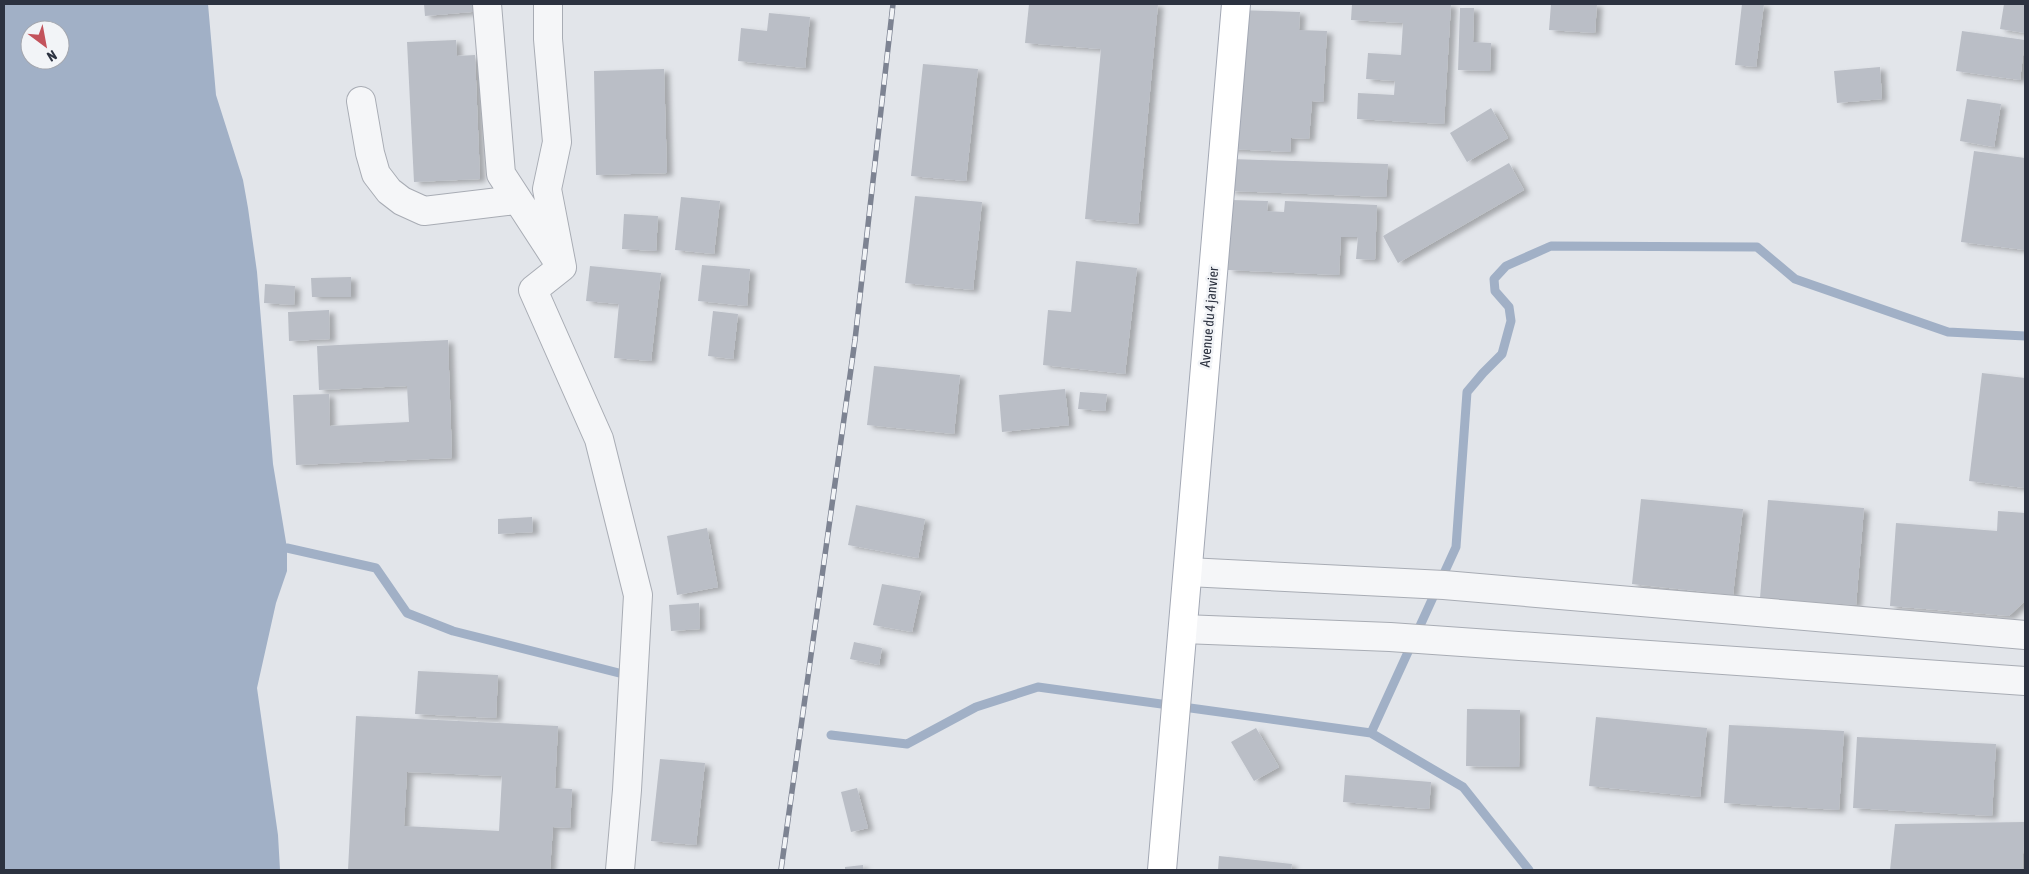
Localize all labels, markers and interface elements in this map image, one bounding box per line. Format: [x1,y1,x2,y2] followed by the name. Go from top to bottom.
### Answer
[20,20,70,70] north arrow
[44,47,60,65] text: N
[1197,265,1221,368] street label: Avenue du 4 janvier

